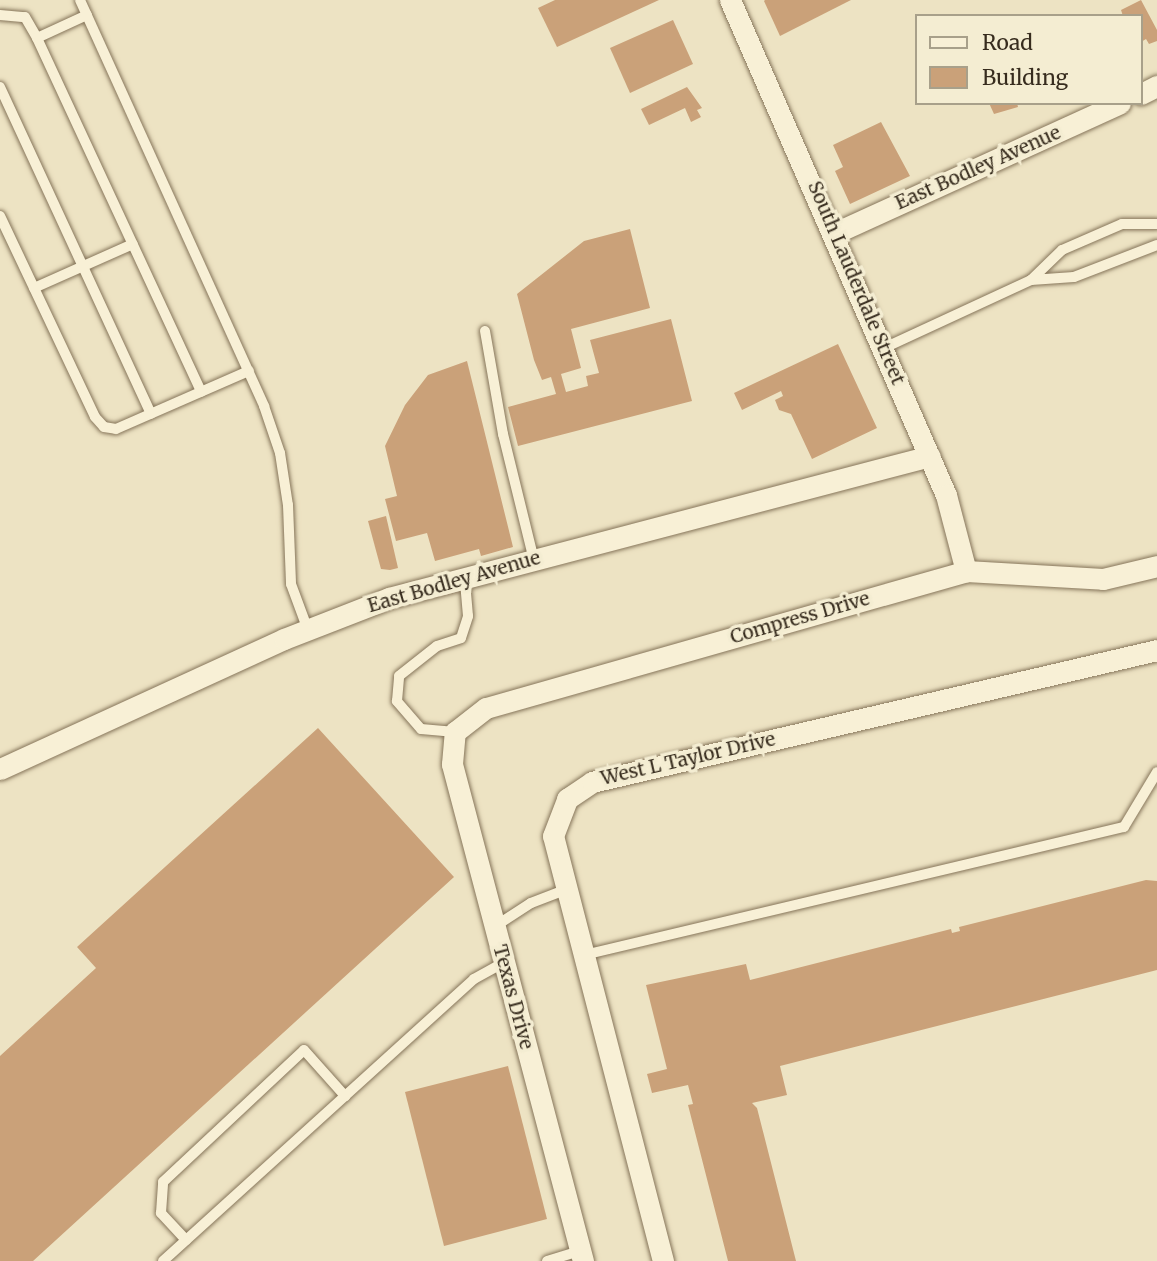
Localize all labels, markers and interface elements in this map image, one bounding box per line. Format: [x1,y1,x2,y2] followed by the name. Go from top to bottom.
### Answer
[916,14,1143,105] legend
[982,29,1033,56] text: Road
[982,64,1068,91] text: Building
[892,121,1064,215] street label: East Bodley Avenue
[803,178,909,388] street label: South Lauderdale Street
[365,546,543,618] street label: East Bodley Avenue
[728,587,872,649] street label: Compress Drive
[599,728,777,790] street label: West L Taylor Drive
[488,942,538,1052] street label: Texas Drive

